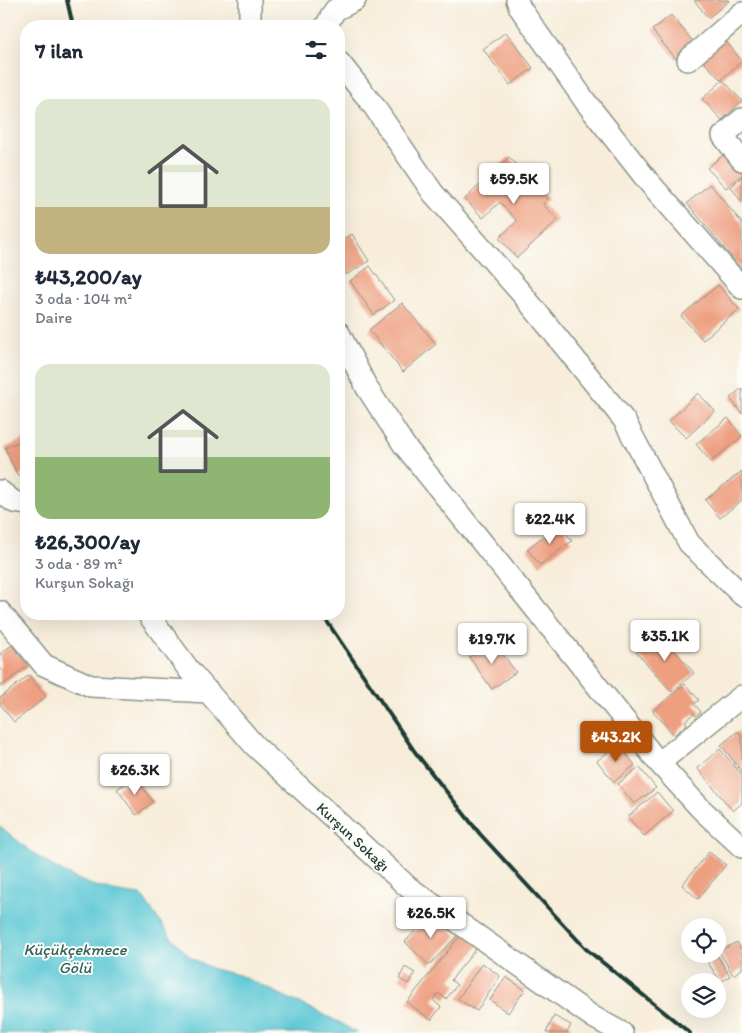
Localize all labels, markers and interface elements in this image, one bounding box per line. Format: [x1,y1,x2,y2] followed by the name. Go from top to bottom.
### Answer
[302,36,330,64] icon: filters
[35,38,83,63] text: 7 ilan
[138,131,228,221] icon: home
[473,162,555,205] pin: ₺59.5K
[490,169,538,188] text: ₺59.5K
[35,264,142,289] text: ₺43,200/ay
[35,289,132,308] text: 3 oda · 104 m²
[35,308,72,327] text: Daire
[138,396,228,486] icon: home
[509,502,591,545] pin: ₺22.4K
[525,509,575,528] text: ₺22.4K
[35,529,140,554] text: ₺26,300/ay
[35,554,122,573] text: 3 oda · 89 m²
[35,573,134,592] text: Kurşun Sokağı
[624,620,706,662] pin: ₺35.1K
[451,622,533,665] pin: ₺19.7K
[641,626,689,645] text: ₺35.1K
[469,629,515,648] text: ₺19.7K
[575,720,657,763] pin: ₺43.2K
[591,727,641,746] text: ₺43.2K
[94,754,176,796] pin: ₺26.3K
[111,760,159,779] text: ₺26.3K
[313,799,393,875] street label: Kurşun Sokağı
[390,896,472,939] pin: ₺26.5K
[407,903,455,922] text: ₺26.5K
[681,918,726,1018] map controls
[681,918,726,963] button: locate
[23,940,128,977] water label: Küçükçekmece Gölü
[681,973,726,1018] button: layers

